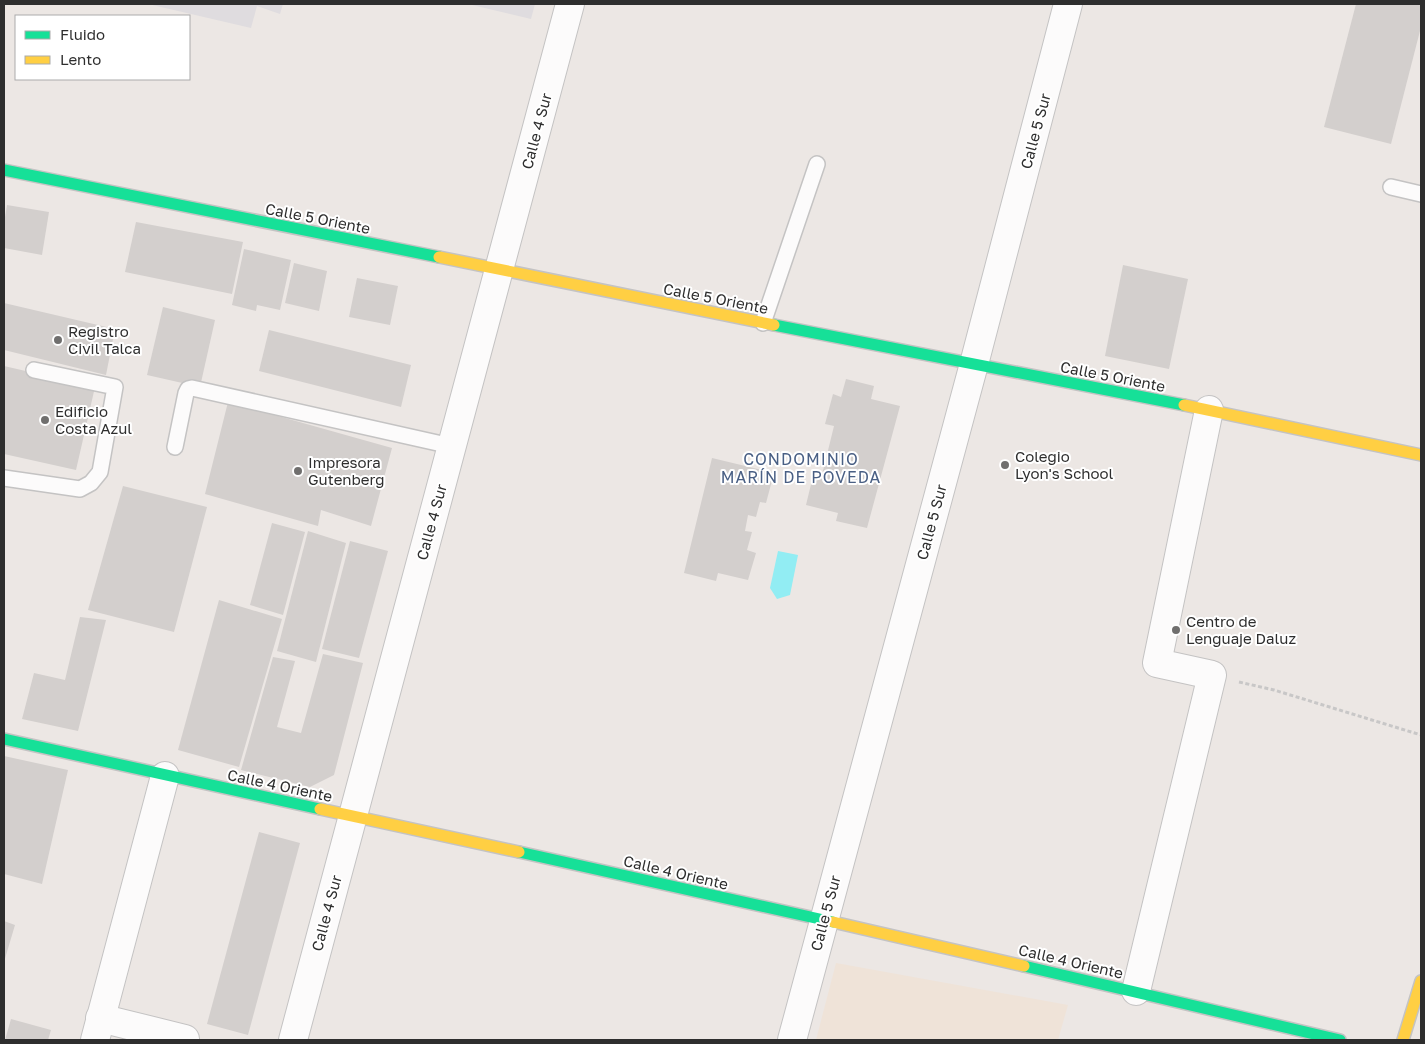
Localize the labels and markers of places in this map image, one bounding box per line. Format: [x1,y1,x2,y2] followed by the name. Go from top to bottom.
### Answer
[68,322,141,357] place label: Registro Civil Talca
[52,334,64,346] marker: Registro Civil Talca
[55,402,132,437] place label: Edificio Costa Azul
[39,414,51,426] marker: Edificio Costa Azul
[1015,447,1114,482] place label: Colegio Lyon's School
[308,453,384,488] place label: Impresora Gutenberg
[999,459,1011,471] marker: Colegio Lyon's School
[292,465,304,477] marker: Impresora Gutenberg
[1186,612,1296,647] place label: Centro de Lenguaje Daluz
[1170,624,1182,636] marker: Centro de Lenguaje Daluz

